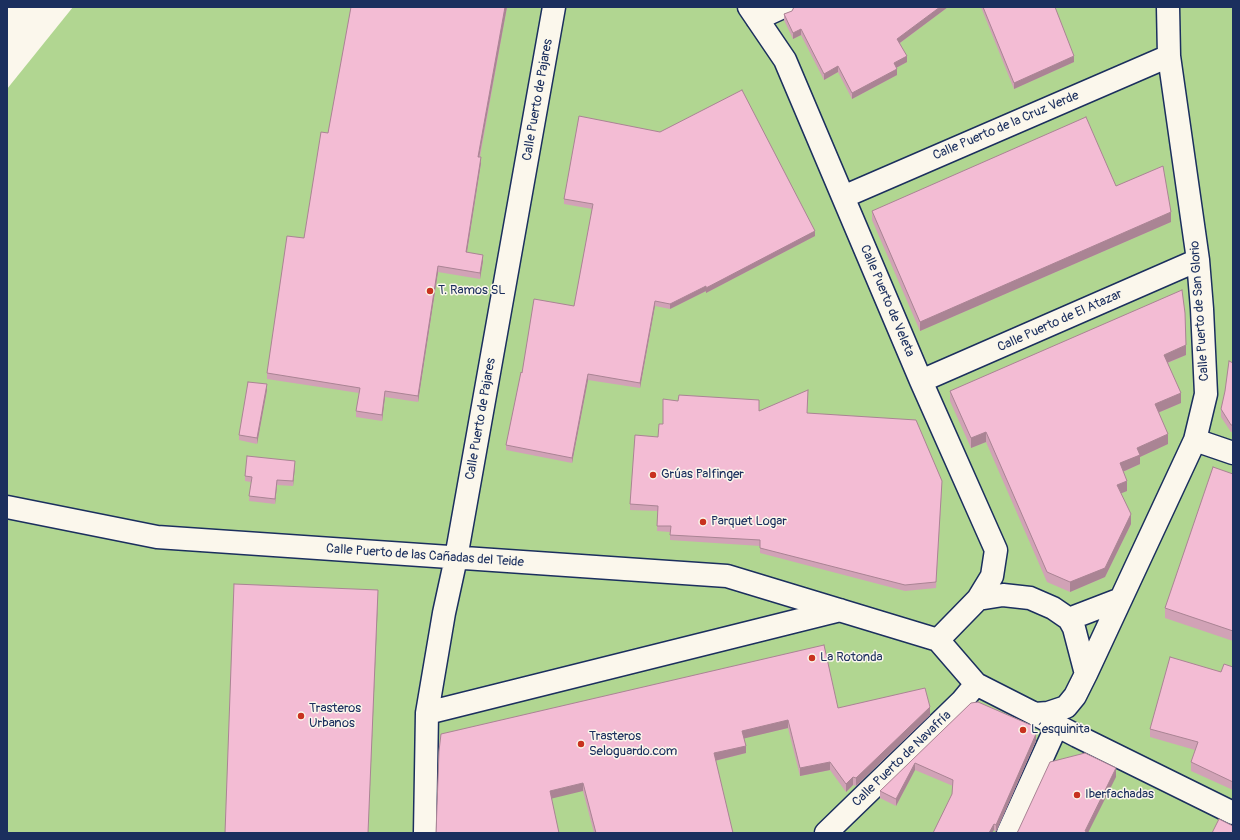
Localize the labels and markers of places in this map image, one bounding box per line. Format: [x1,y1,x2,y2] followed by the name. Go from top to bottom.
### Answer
[438,283,506,299] place label: T. Ramos SL
[425,286,435,296] marker: T. Ramos SL
[661,467,744,483] place label: Grúas Palfinger
[648,470,658,480] marker: Grúas Palfinger
[711,514,787,530] place label: Parquet Logar
[698,517,708,527] marker: Parquet Logar
[820,650,883,666] place label: La Rotonda
[807,653,817,663] marker: La Rotonda
[309,701,361,732] place label: Trasteros Urbanos
[296,711,306,721] marker: Trasteros Urbanos
[1031,722,1090,738] place label: L´esquinita
[1018,725,1028,735] marker: L´esquinita
[589,729,677,760] place label: Trasteros Seloguardo.com
[576,739,586,749] marker: Trasteros Seloguardo.com
[1085,787,1154,803] place label: Iberfachadas
[1072,790,1082,800] marker: Iberfachadas

